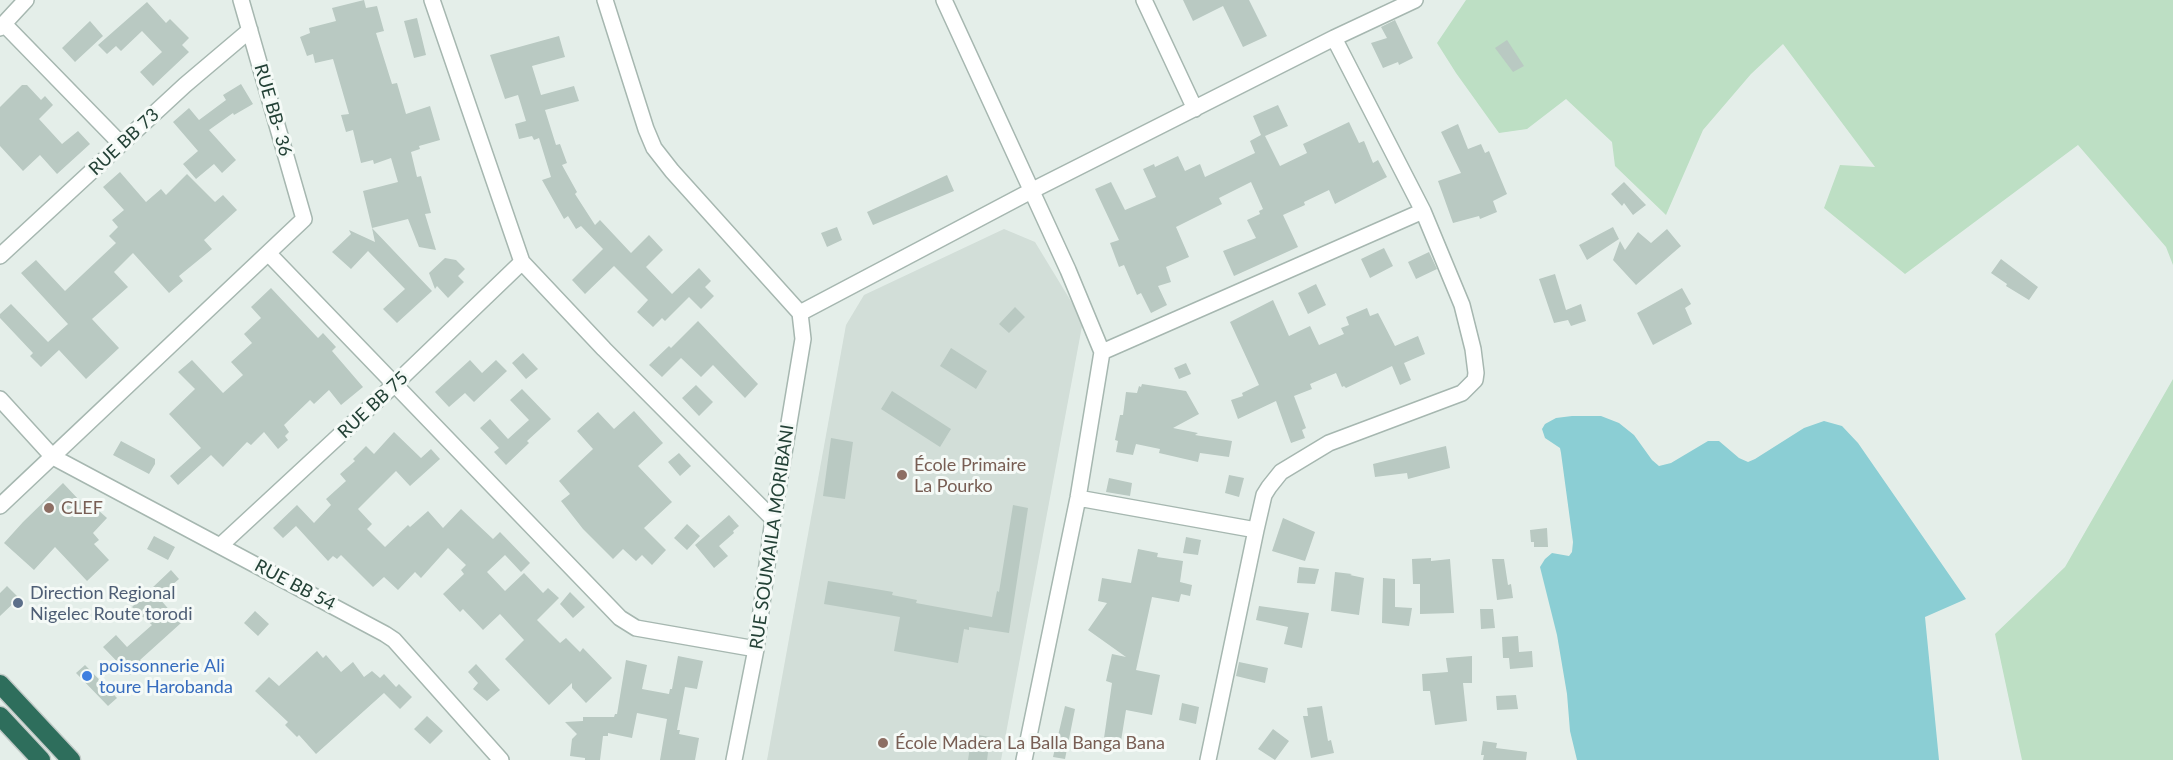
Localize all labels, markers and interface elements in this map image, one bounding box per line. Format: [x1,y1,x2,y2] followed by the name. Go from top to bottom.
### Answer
[250,61,296,159] street label: RUE BB- 36
[84,104,164,180] street label: RUE BB 73
[333,367,413,443] street label: RUE BB 75
[746,423,798,651] street label: RUE SOUMAILA MORIBANI
[914,454,1026,496] place label: École Primaire La Pourko
[895,468,909,482] marker: École Primaire La Pourko
[61,497,103,519] place label: CLEF
[42,501,56,515] marker: CLEF
[251,555,339,615] street label: RUE BB 54
[30,582,192,624] place label: Direction Regional Nigelec Route torodi
[11,596,25,610] marker: Direction Regional Nigelec Route torodi
[99,655,233,698] place label: poissonnerie Ali toure Harobanda
[80,669,94,683] marker: poissonnerie Ali toure Harobanda
[895,732,1165,754] place label: École Madera La Balla Banga Bana
[876,736,890,750] marker: École Madera La Balla Banga Bana

